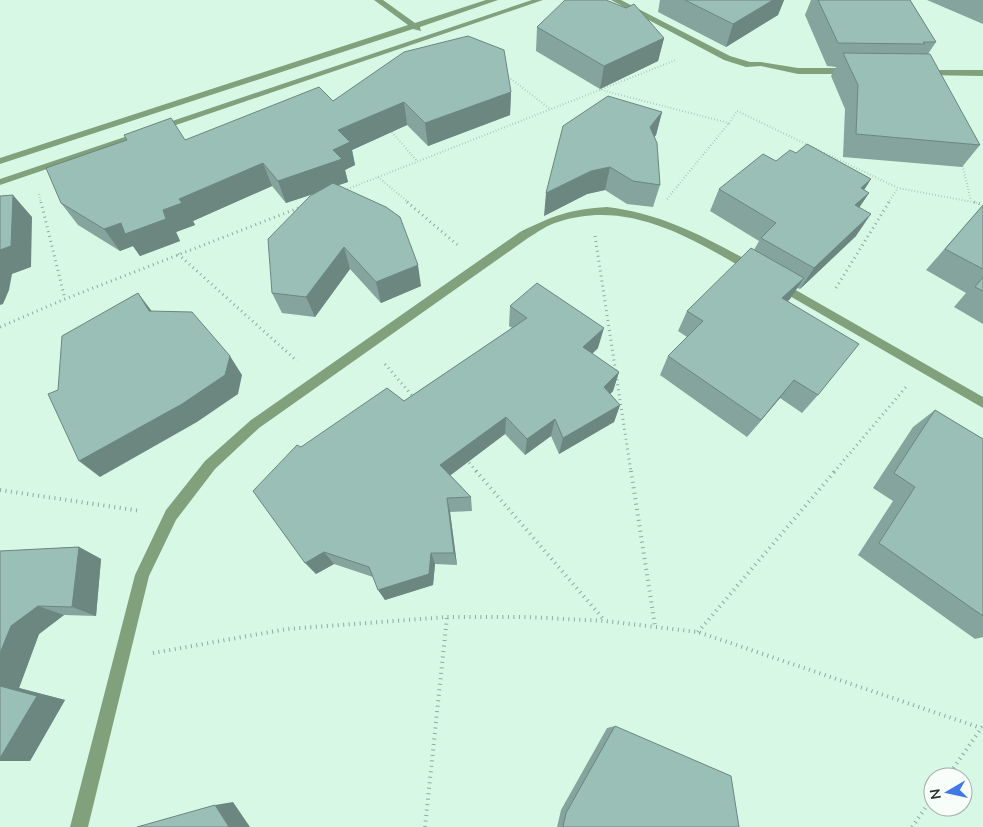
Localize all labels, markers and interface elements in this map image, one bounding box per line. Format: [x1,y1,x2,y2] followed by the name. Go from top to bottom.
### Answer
[923,767,973,817] north arrow
[925,787,946,801] text: N

